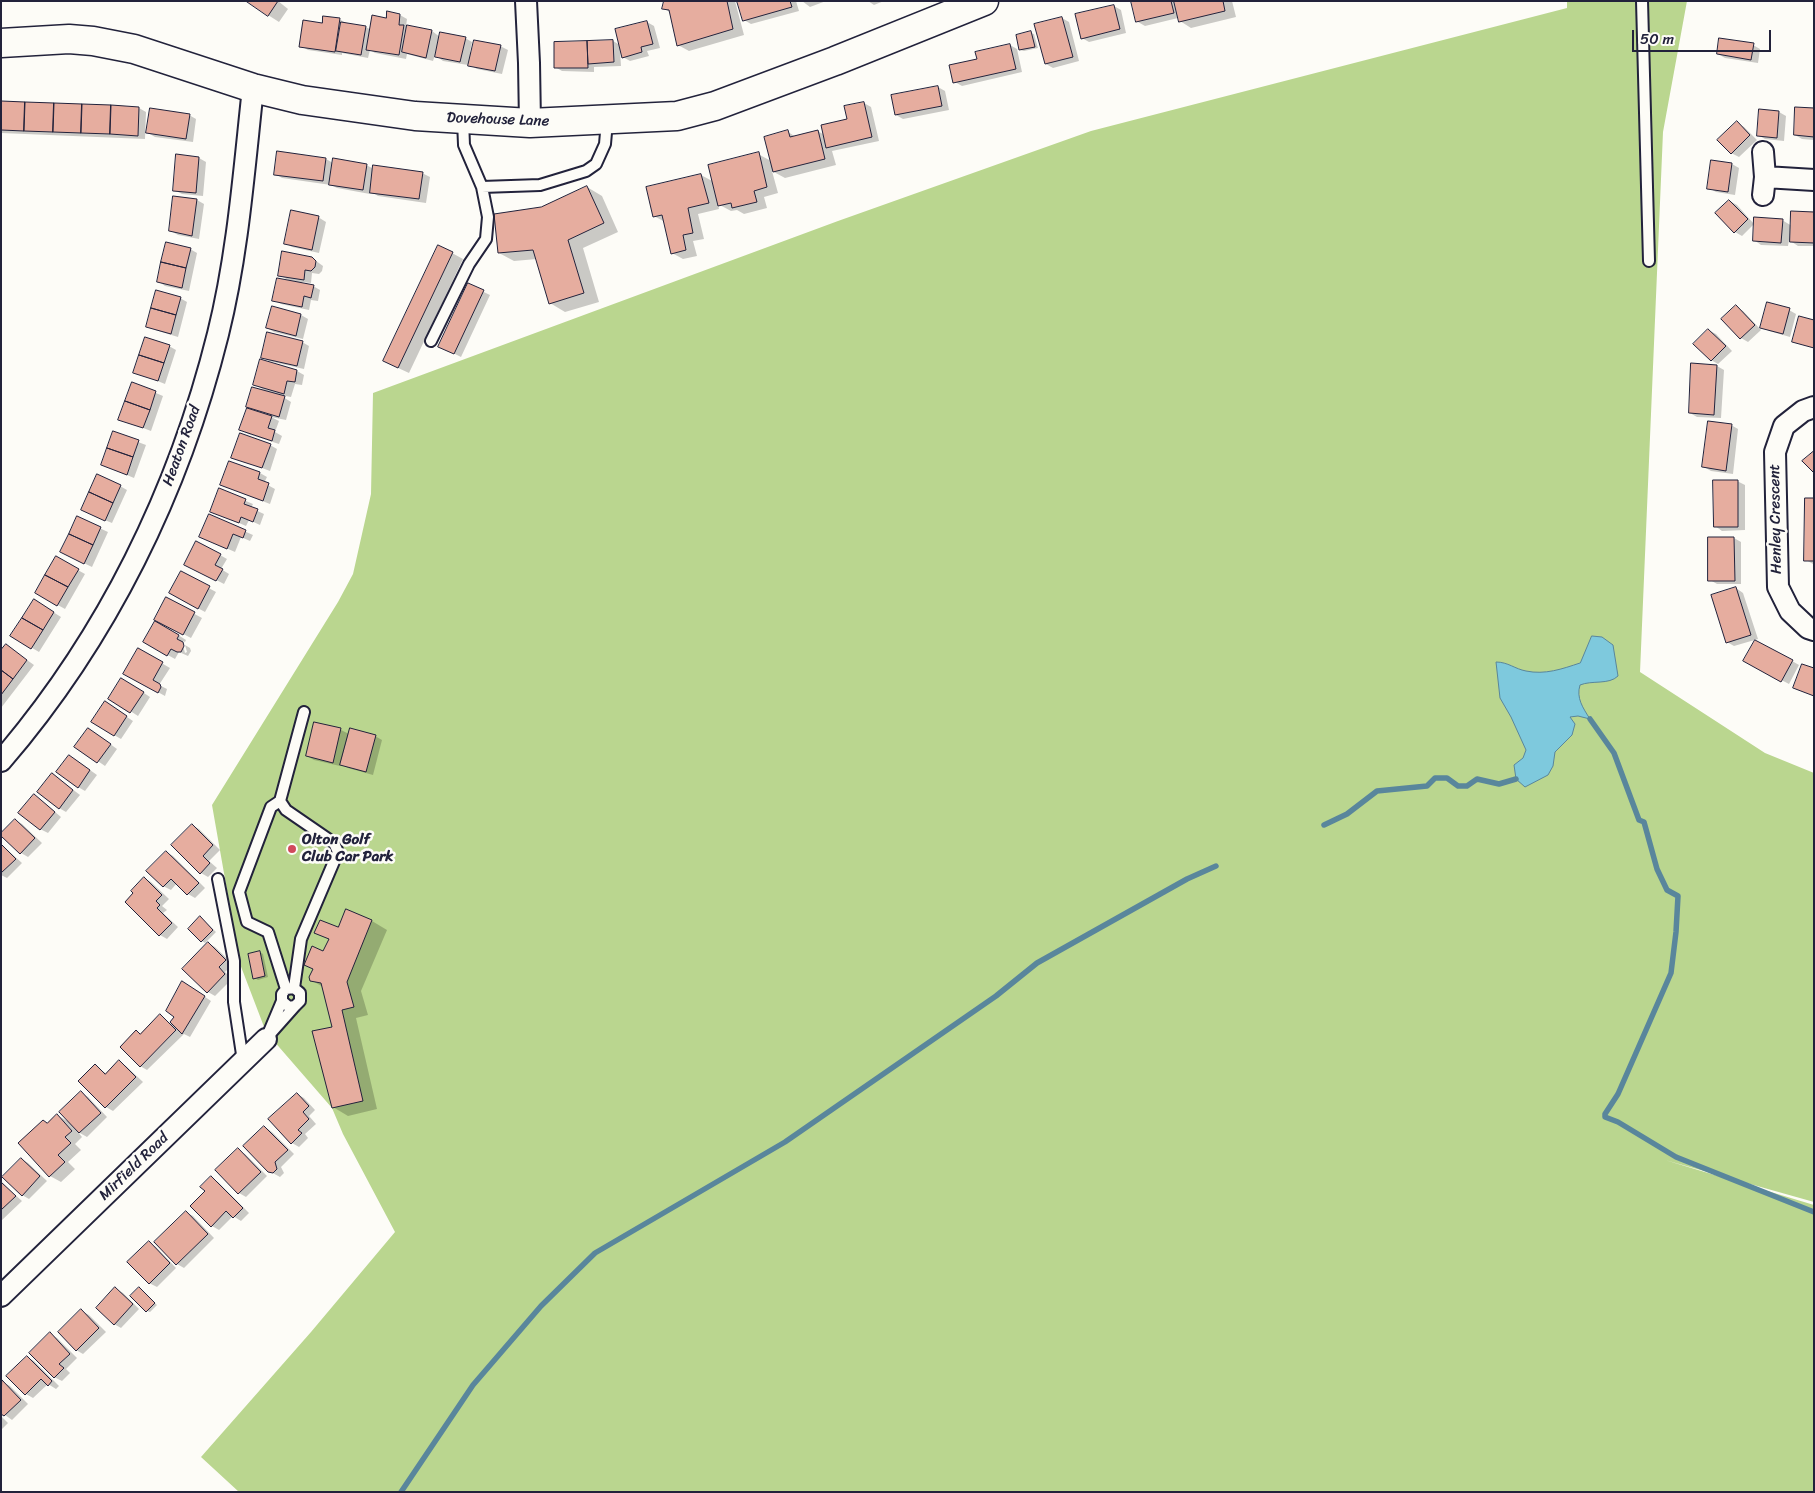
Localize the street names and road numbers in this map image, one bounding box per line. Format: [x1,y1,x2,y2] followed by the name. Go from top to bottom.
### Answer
[446,109,550,131] street label: Dovehouse Lane
[159,403,205,489] street label: Heaton Road
[1766,464,1786,574] street label: Henley Crescent
[96,1129,172,1205] street label: Mirfield Road

